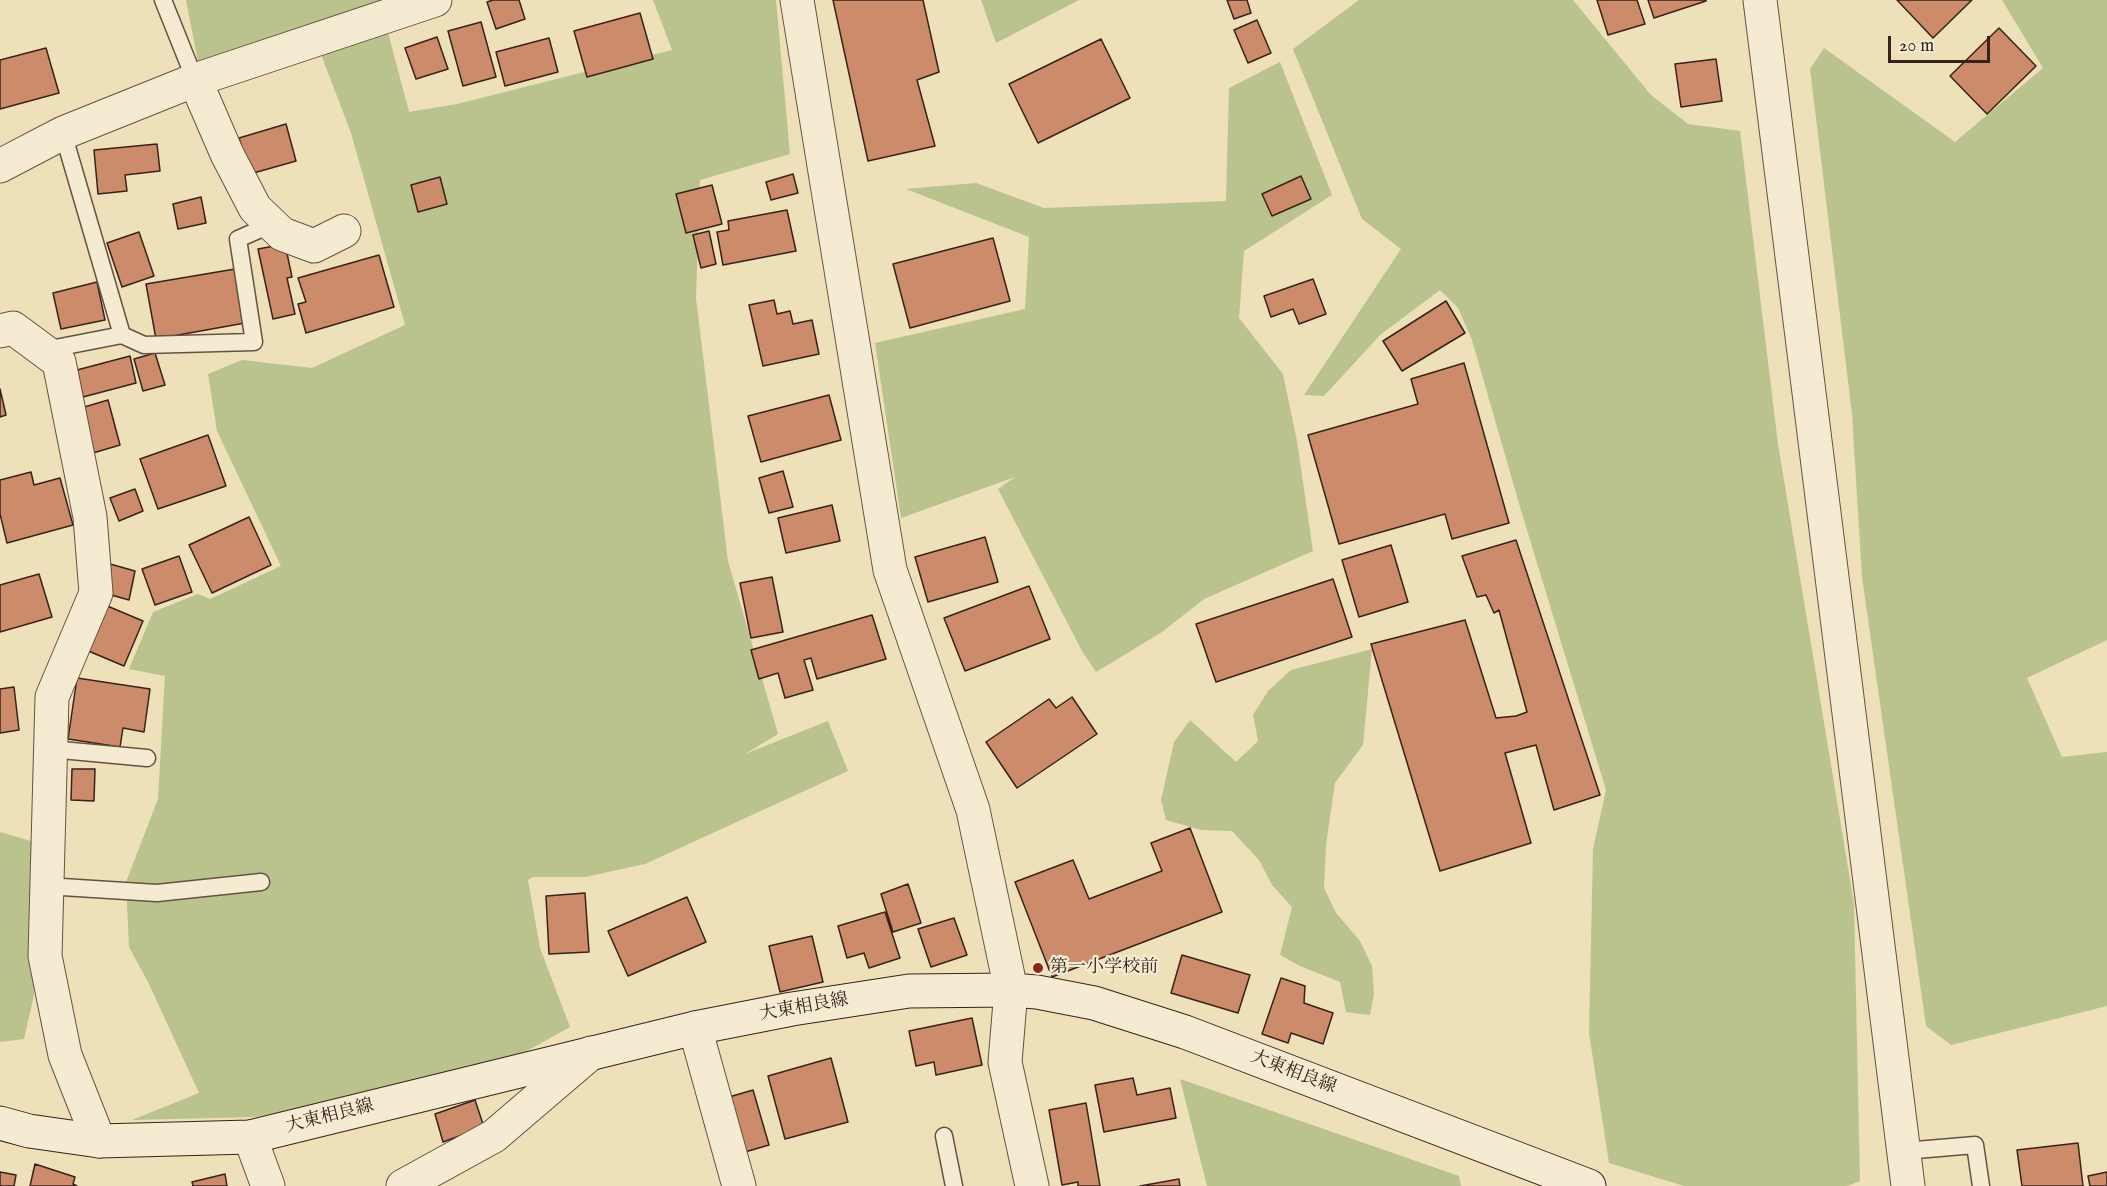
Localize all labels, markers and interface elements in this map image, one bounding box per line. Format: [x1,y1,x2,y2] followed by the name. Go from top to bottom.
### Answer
[1891,24,1993,62] scale bar
[1899,35,1934,58] text: 20 m
[1050,957,1158,979] place label: 第一小学校前
[1031,961,1045,975] marker: 第一小学校前
[758,990,850,1026] street label: 大東相良線
[1247,1047,1339,1099] street label: 大東相良線
[284,1096,376,1138] street label: 大東相良線

